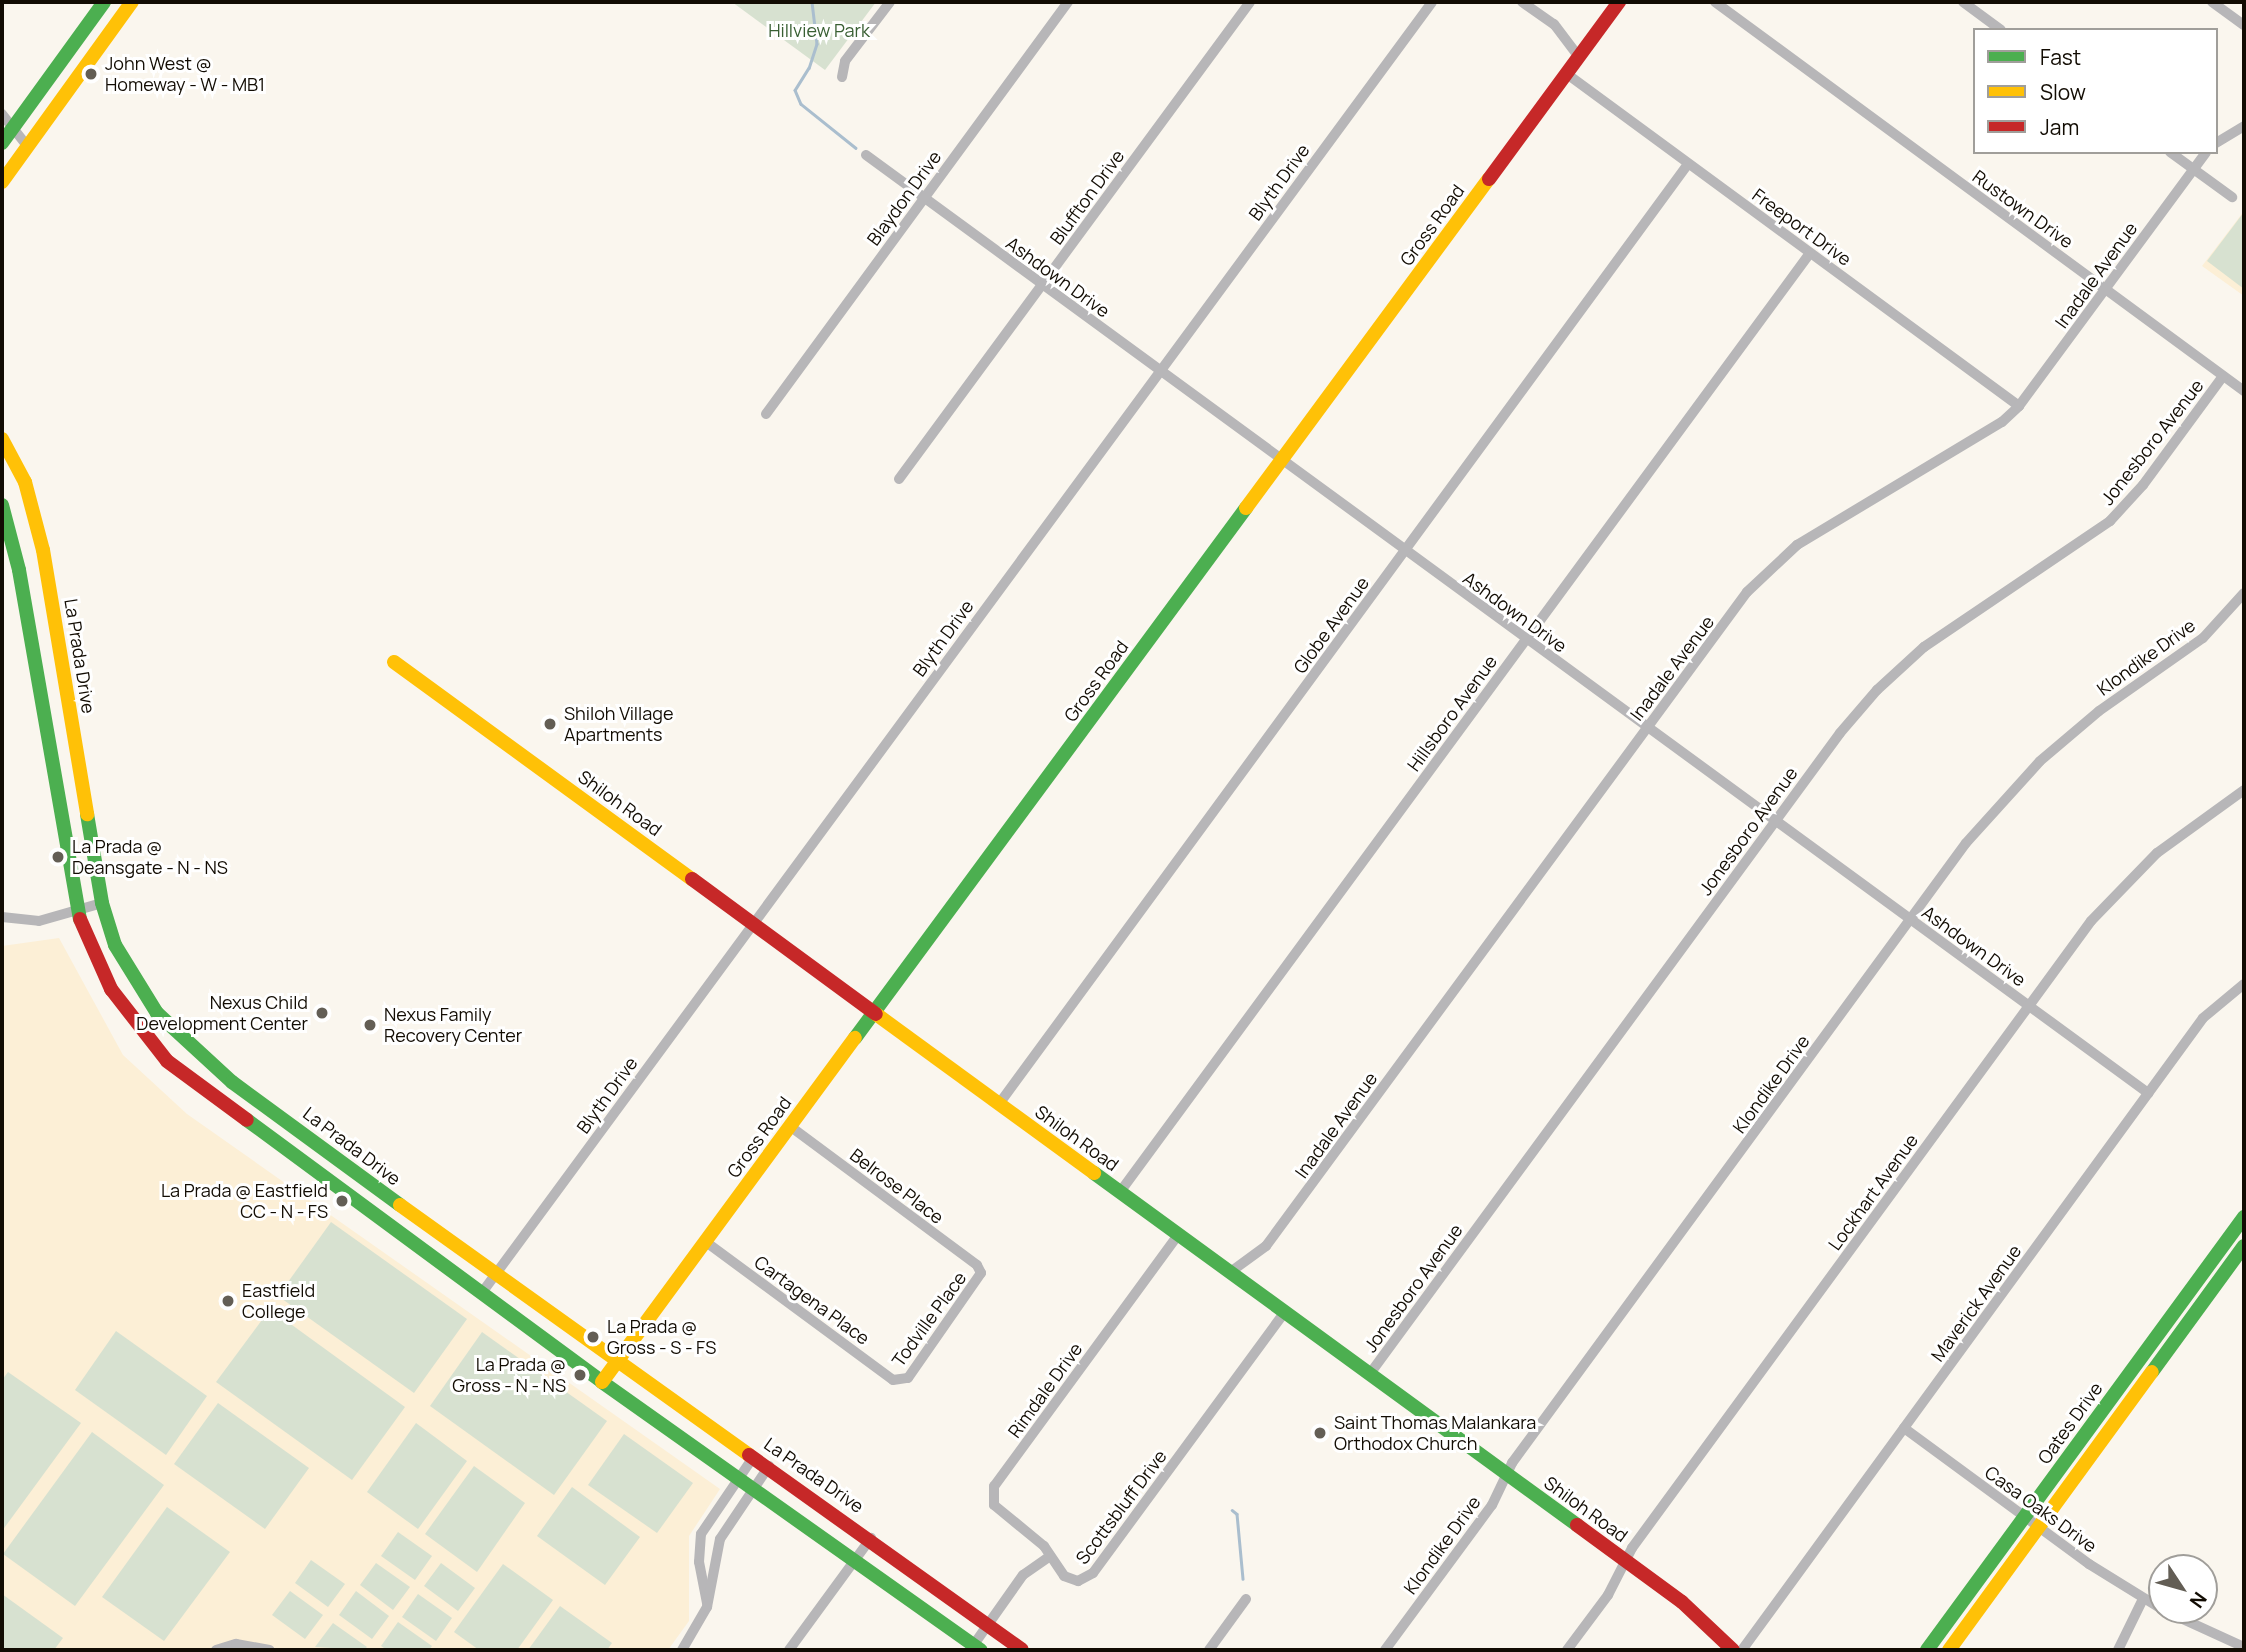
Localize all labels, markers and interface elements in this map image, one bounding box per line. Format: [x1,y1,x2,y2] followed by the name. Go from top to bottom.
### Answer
[768,19,870,41] park label: Hillview Park
[1973,28,2218,154] legend
[2040,43,2081,71] text: Fast
[105,53,265,96] place label: John West @ Homeway - W - MB1
[83,66,99,82] marker: John West @ Homeway - W - MB1
[2040,78,2086,106] text: Slow
[2040,113,2079,141] text: Jam
[1244,140,1314,224] street label: Blyth Drive
[1045,145,1129,249] street label: Bluffton Drive
[862,147,946,249] street label: Blaydon Drive
[1969,165,2077,253] street label: Rustown Drive
[1395,180,1469,270] street label: Gross Road
[1748,184,1856,270] street label: Freeport Drive
[2050,218,2142,332] street label: Inadale Avenue
[1002,232,1114,322] street label: Ashdown Drive
[2096,375,2208,509] street label: Jonesboro Avenue
[1459,567,1571,657] street label: Ashdown Drive
[1289,573,1373,677] street label: Globe Avenue
[908,596,978,680] street label: Blyth Drive
[60,597,100,715] street label: La Prada Drive
[1626,611,1718,725] street label: Inadale Avenue
[2093,614,2199,700] street label: Klondike Drive
[1059,636,1133,726] street label: Gross Road
[1403,651,1501,775] street label: Hillsboro Avenue
[564,703,673,746] place label: Shiloh Village Apartments
[542,716,558,732] marker: Shiloh Village Apartments
[1694,763,1802,899] street label: Jonesboro Avenue
[574,766,666,840] street label: Shiloh Road
[72,836,228,878] place label: La Prada @ Deansgate - N - NS
[50,849,66,865] marker: La Prada @ Deansgate - N - NS
[1918,901,2030,991] street label: Ashdown Drive
[136,992,308,1034] place label: Nexus Child Development Center
[384,1004,522,1046] place label: Nexus Family Recovery Center
[314,1005,330,1021] marker: Nexus Child Development Center
[362,1017,378,1033] marker: Nexus Family Recovery Center
[1728,1031,1814,1137] street label: Klondike Drive
[572,1053,642,1137] street label: Blyth Drive
[1290,1068,1382,1182] street label: Inadale Avenue
[722,1092,796,1182] street label: Gross Road
[1031,1101,1123,1175] street label: Shiloh Road
[299,1102,405,1190] street label: La Prada Drive
[1824,1130,1922,1254] street label: Lockhart Avenue
[846,1144,948,1228] street label: Belrose Place
[161,1180,328,1222] place label: La Prada @ Eastfield CC - N - FS
[334,1193,350,1209] marker: La Prada @ Eastfield CC - N - FS
[1359,1220,1467,1356] street label: Jonesboro Avenue
[1926,1240,2026,1366] street label: Maverick Avenue
[750,1251,874,1349] street label: Cartagena Place
[887,1267,971,1371] street label: Todville Place
[242,1280,315,1322] place label: Eastfield College
[220,1293,236,1309] marker: Eastfield College
[607,1316,716,1358] place label: La Prada @ Gross - S - FS
[585,1329,601,1345] marker: La Prada @ Gross - S - FS
[1003,1338,1087,1442] street label: Rimdale Drive
[452,1354,566,1396] place label: La Prada @ Gross - N - NS
[572,1367,588,1383] marker: La Prada @ Gross - N - NS
[2033,1378,2107,1468] street label: Oates Drive
[1334,1412,1536,1454] place label: Saint Thomas Malankara Orthodox Church
[1312,1425,1328,1441] marker: Saint Thomas Malankara Orthodox Church
[760,1433,868,1517] street label: La Prada Drive
[1071,1446,1171,1568] street label: Scottsbluff Drive
[1981,1461,2101,1557] street label: Casa Oaks Drive
[1540,1472,1632,1546] street label: Shiloh Road
[1399,1492,1485,1598] street label: Klondike Drive
[2148,1554,2218,1624] north arrow
[2184,1587,2213,1613] text: N

